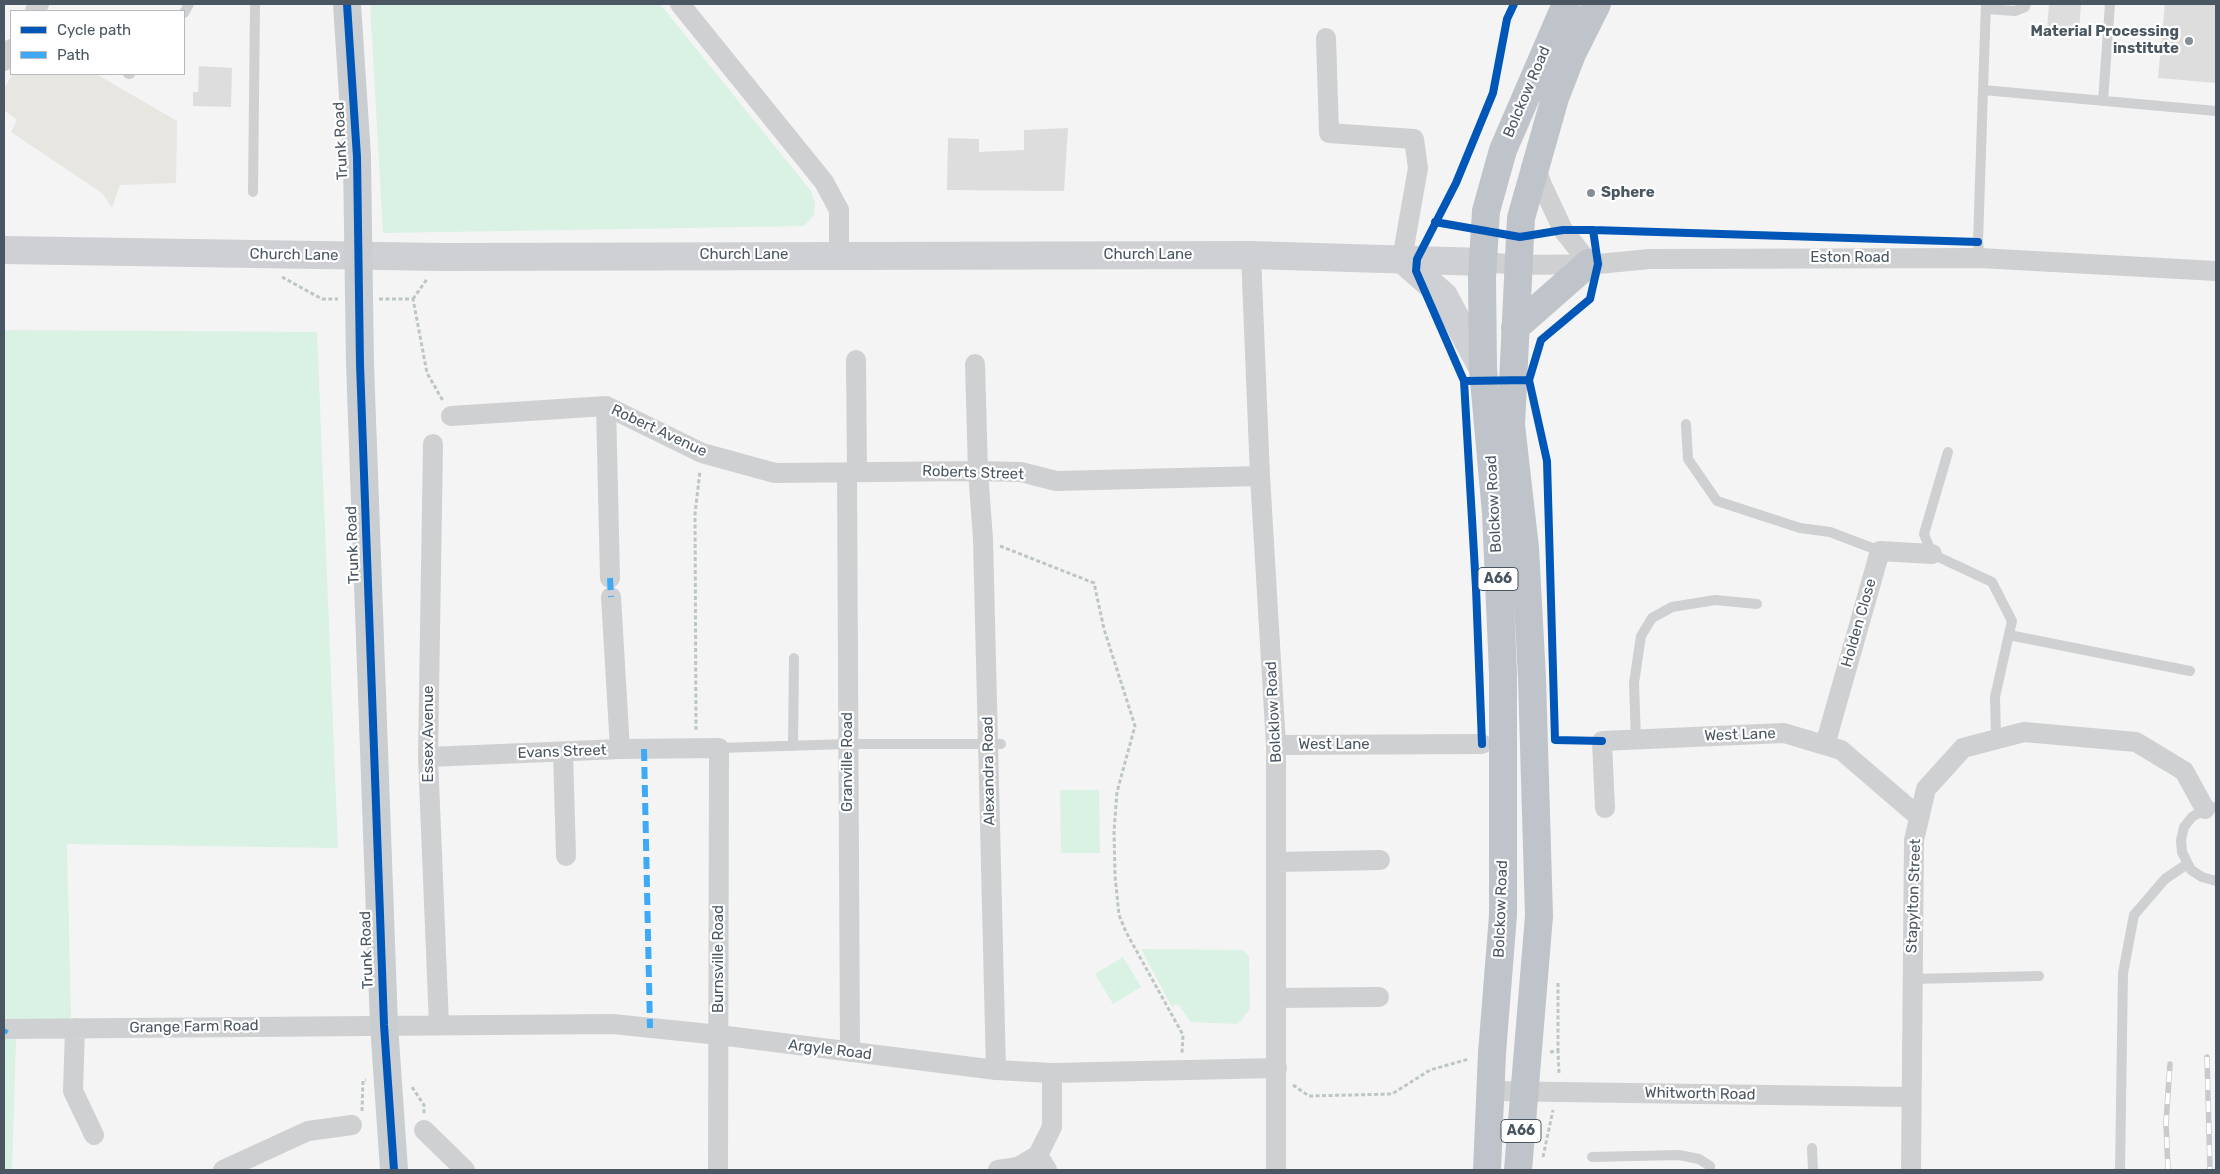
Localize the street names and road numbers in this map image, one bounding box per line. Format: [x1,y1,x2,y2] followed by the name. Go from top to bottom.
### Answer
[1500,44,1554,140] street label: Bolckow Road
[330,101,352,181] street label: Trunk Road
[249,245,339,265] street label: Church Lane
[699,246,789,264] street label: Church Lane
[1103,246,1193,264] street label: Church Lane
[1810,249,1890,267] street label: Eston Road
[608,401,710,461] street label: Robert Avenue
[1482,455,1506,553] street label: Bolckow Road
[922,462,1024,484] street label: Roberts Street
[343,506,363,584] street label: Trunk Road
[1478,568,1518,590] road number: A66
[1838,577,1880,669] street label: Holden Close
[1262,661,1286,763] street label: Bolcklow Road
[420,686,438,782] street label: Essex Avenue
[839,712,857,812] street label: Granville Road
[979,716,999,826] street label: Alexandra Road
[1704,725,1776,745] street label: West Lane
[1298,736,1370,754] street label: West Lane
[517,741,607,763] street label: Evans Street
[1903,838,1925,954] street label: Stapylton Street
[1490,860,1512,958] street label: Bolckow Road
[710,905,728,1013] street label: Burnsville Road
[357,911,377,989] street label: Trunk Road
[129,1017,259,1037] street label: Grange Farm Road
[787,1036,873,1064] street label: Argyle Road
[1644,1084,1756,1104] street label: Whitworth Road
[1501,1120,1541,1142] road number: A66

